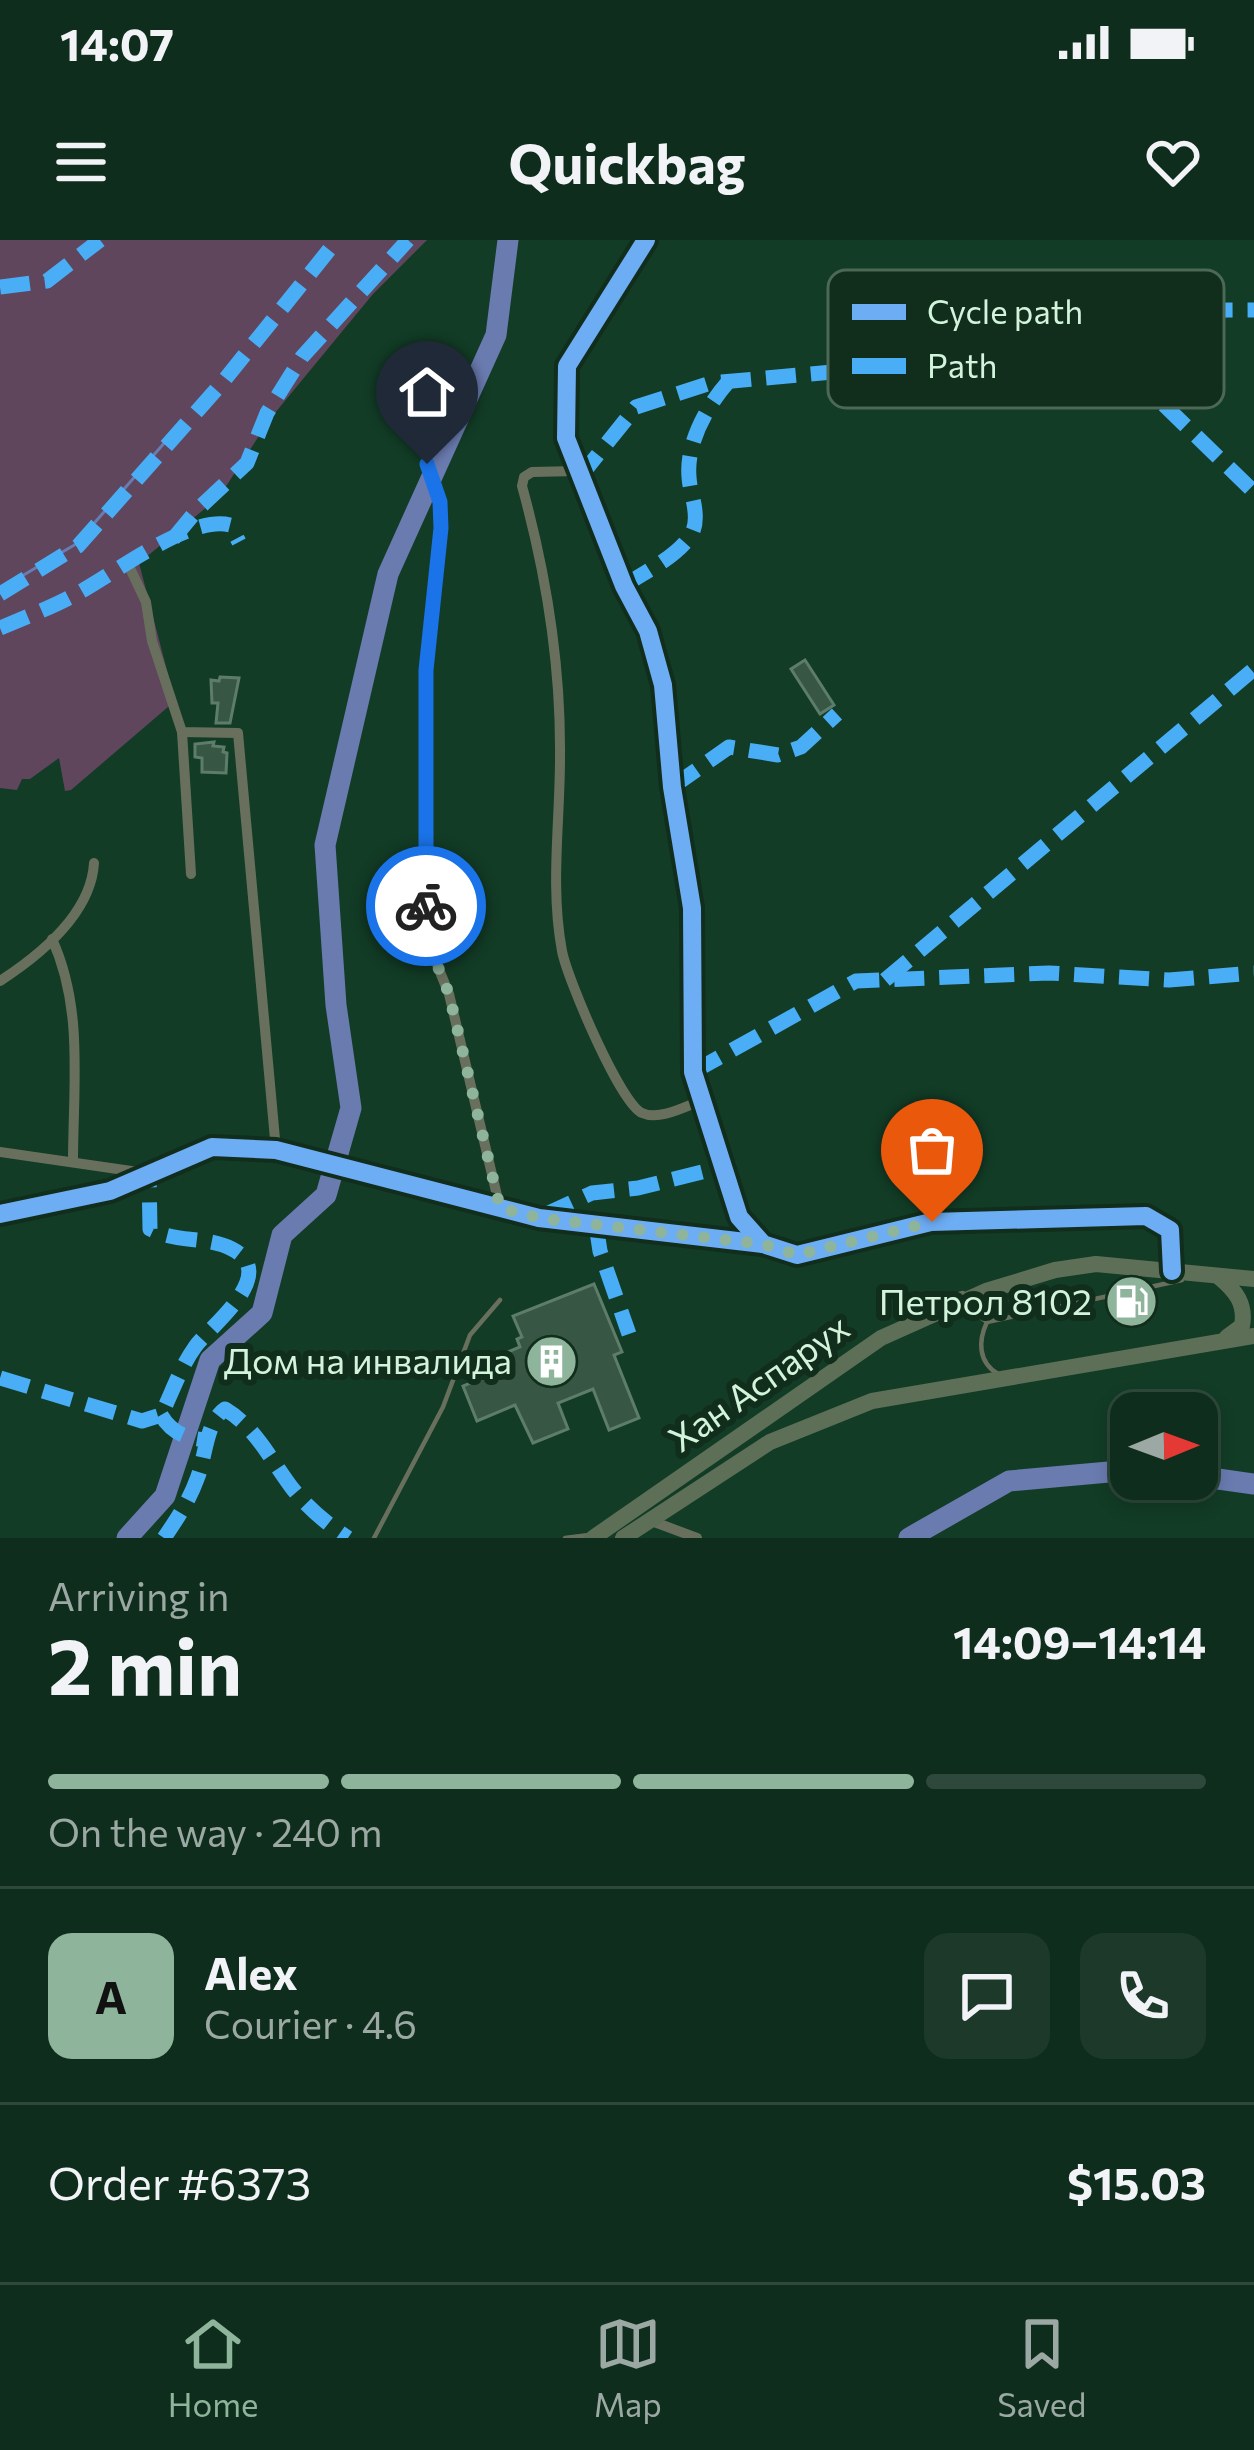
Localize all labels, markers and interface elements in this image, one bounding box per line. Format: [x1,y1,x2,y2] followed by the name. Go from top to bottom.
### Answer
[60,15,174,70] text: 14:07
[48,129,114,195] icon: menu
[508,129,746,195] text: Quickbag
[1140,129,1206,195] icon: heart
[828,270,1224,408] legend
[927,290,1083,331] text: Cycle path
[376,341,478,464] pin
[927,344,997,385] text: Path
[394,359,460,425] icon: home
[366,846,486,966] courier
[393,873,459,939] icon: bike
[881,1099,983,1222] pin
[899,1117,965,1183] icon: bag
[1103,1274,1159,1330] fuel station icon: Петрол 8102
[879,1278,1092,1322] place label: Петрол 8102
[659,1303,856,1460] street label: Хан Аспарух
[523,1333,579,1389] building icon: Дом на инвалида
[224,1337,512,1381] place label: Дом на инвалида
[1110,1392,1218,1500] north arrow
[1110,1392,1218,1500] map controls
[48,1571,229,1619] text: Arriving in
[953,1613,1206,1668] text: 14:09–14:14
[48,1616,242,1711] text: 2 min
[48,1807,382,1855] text: On the way · 240 m
[924,1933,1050,2059] button: chat
[1080,1933,1206,2059] button: phone
[204,1944,298,1999] text: Alex
[95,1968,127,2023] text: A
[204,1999,417,2047] text: Courier · 4.6
[48,2154,311,2209] text: Order #6373
[1067,2154,1206,2209] text: $15.03
[168,2311,258,2424] tab: Home
[594,2311,662,2424] tab: Map
[997,2311,1086,2424] tab: Saved

